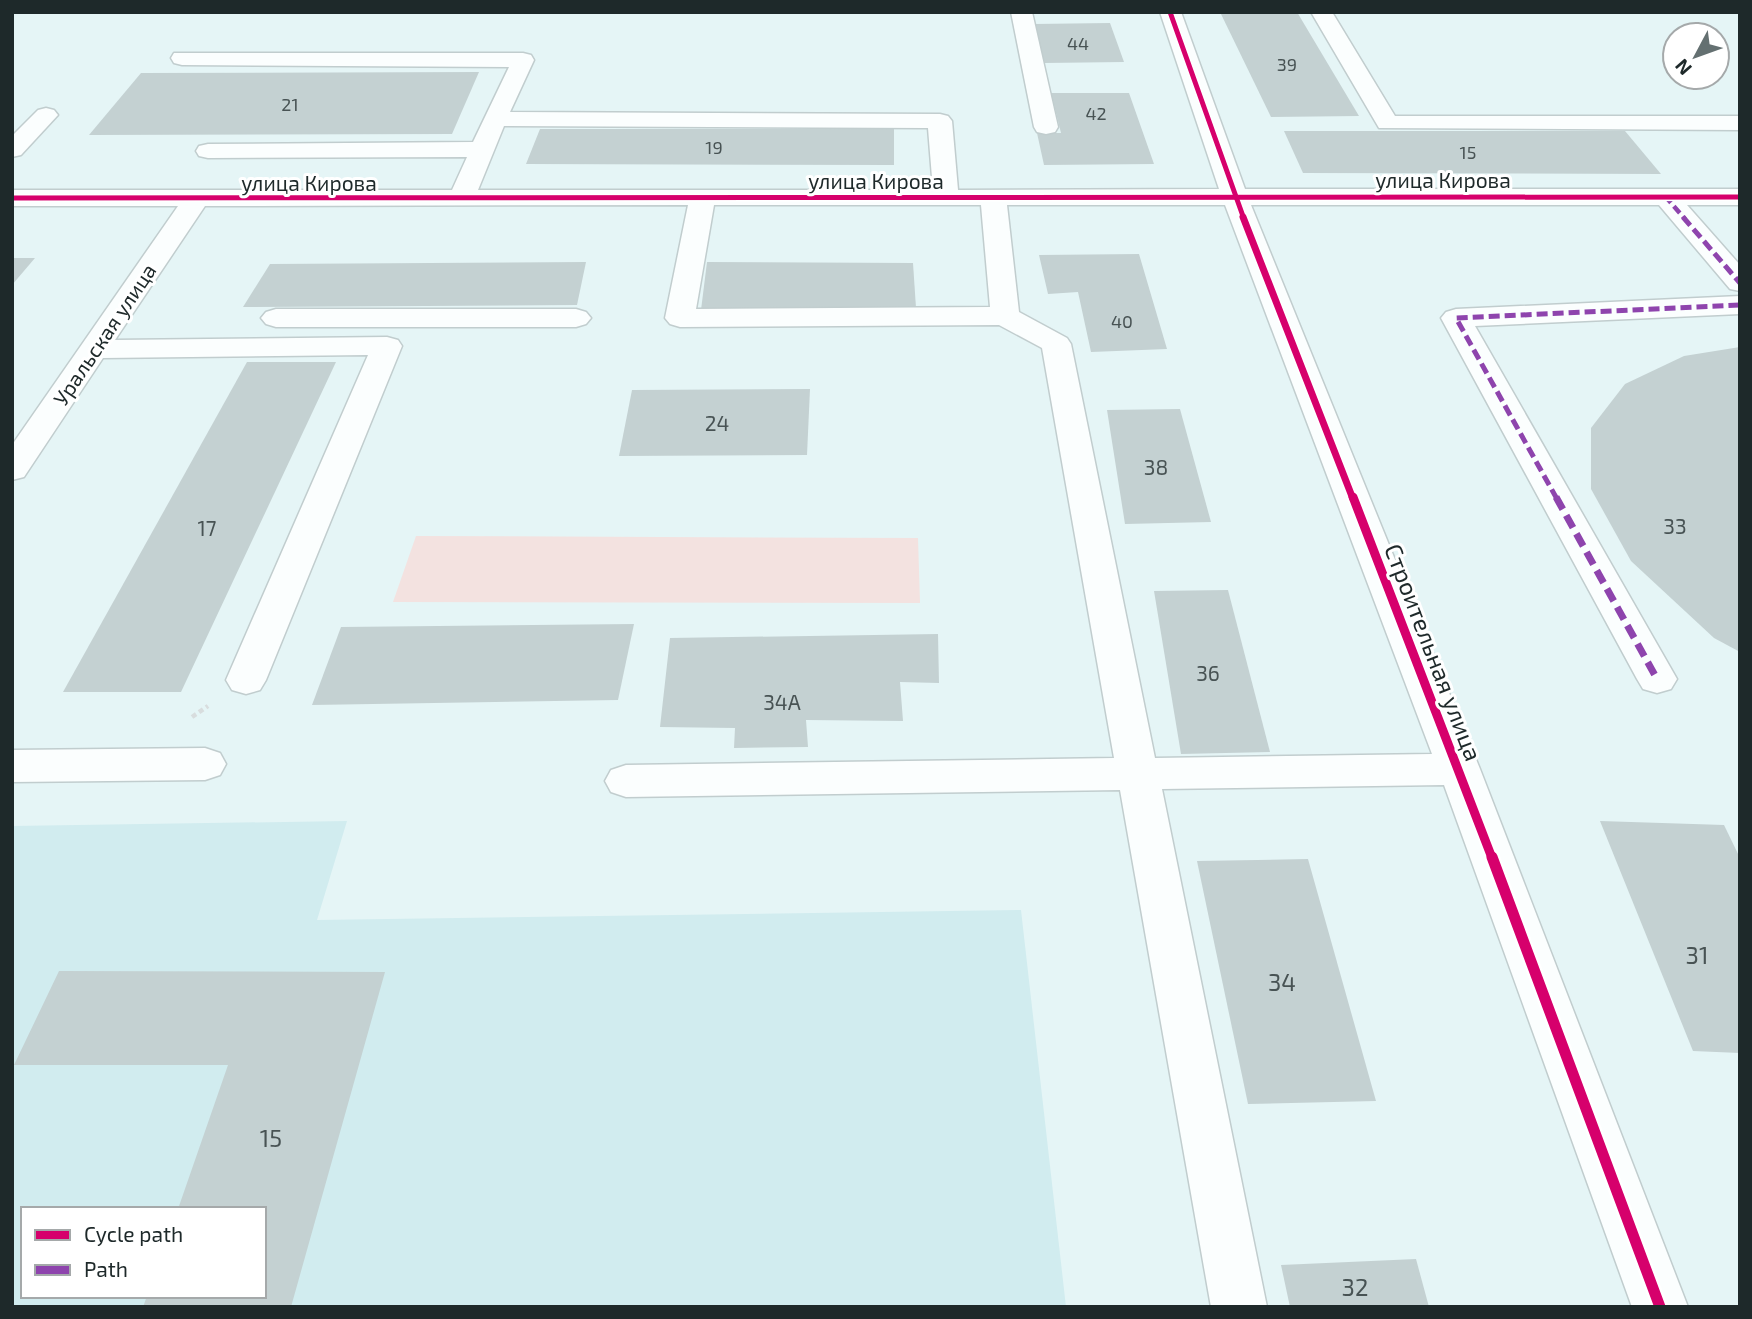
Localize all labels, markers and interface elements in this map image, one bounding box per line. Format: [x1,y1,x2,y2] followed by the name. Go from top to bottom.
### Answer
[1661,21,1731,91] north arrow
[1067,32,1089,54] house number: 44
[1277,53,1297,75] house number: 39
[1670,55,1696,80] text: N
[281,93,299,115] house number: 21
[1085,102,1107,124] house number: 42
[705,136,723,158] house number: 19
[1460,141,1476,163] house number: 15
[1375,167,1511,193] street label: улица Кирова
[808,168,944,194] street label: улица Кирова
[241,170,377,196] street label: улица Кирова
[47,258,161,410] street label: Уральская улица
[1111,310,1133,332] house number: 40
[705,410,729,435] house number: 24
[1144,454,1168,479] house number: 38
[1663,513,1687,538] house number: 33
[197,515,217,540] house number: 17
[1378,539,1489,765] street label: Строительная улица
[1196,660,1220,685] house number: 36
[763,689,801,714] house number: 34А
[1686,940,1708,969] house number: 31
[1268,967,1296,996] house number: 34
[260,1123,282,1152] house number: 15
[21,1207,266,1298] legend
[84,1221,183,1246] text: Cycle path
[84,1256,128,1281] text: Path
[1342,1272,1368,1301] house number: 32

